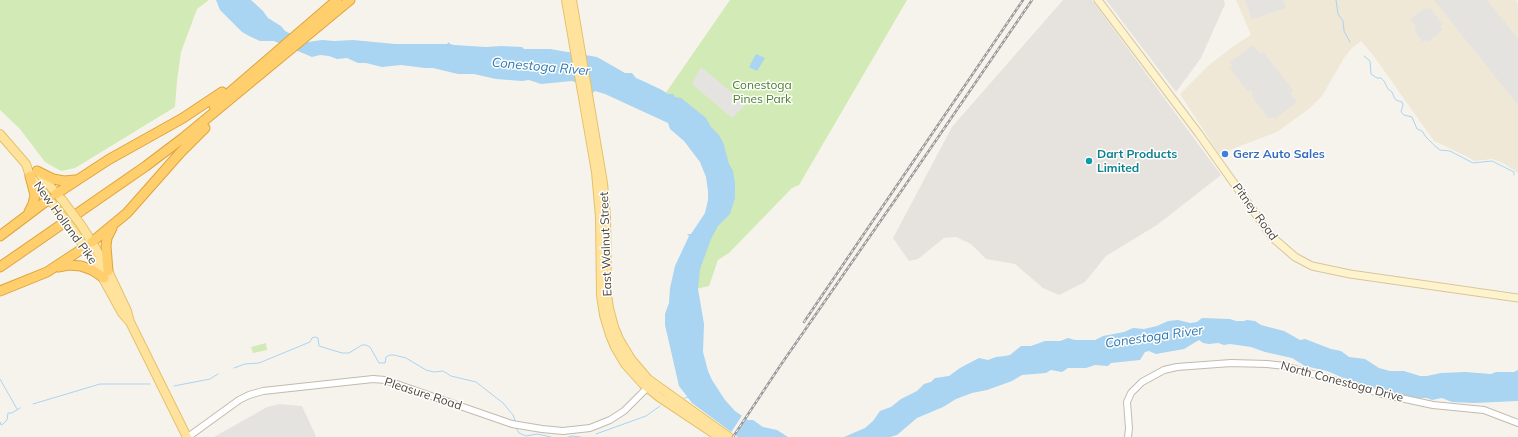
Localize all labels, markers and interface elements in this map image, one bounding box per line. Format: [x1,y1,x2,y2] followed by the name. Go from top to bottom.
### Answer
[491,55,591,79] water label: Conestoga River
[732,78,792,106] park label: Conestoga Pines Park
[1097,147,1177,175] place label: Dart Products Limited
[1233,147,1325,161] place label: Gerz Auto Sales
[1220,149,1230,159] marker: Gerz Auto Sales
[1084,156,1094,166] marker: Dart Products Limited
[30,179,100,267] street label: New Holland Pike
[1229,181,1281,243] street label: Pitney Road
[597,191,615,297] street label: East Walnut Street
[1104,322,1204,352] water label: Conestoga River
[1279,359,1405,405] street label: North Conestoga Drive
[382,375,464,413] street label: Pleasure Road

